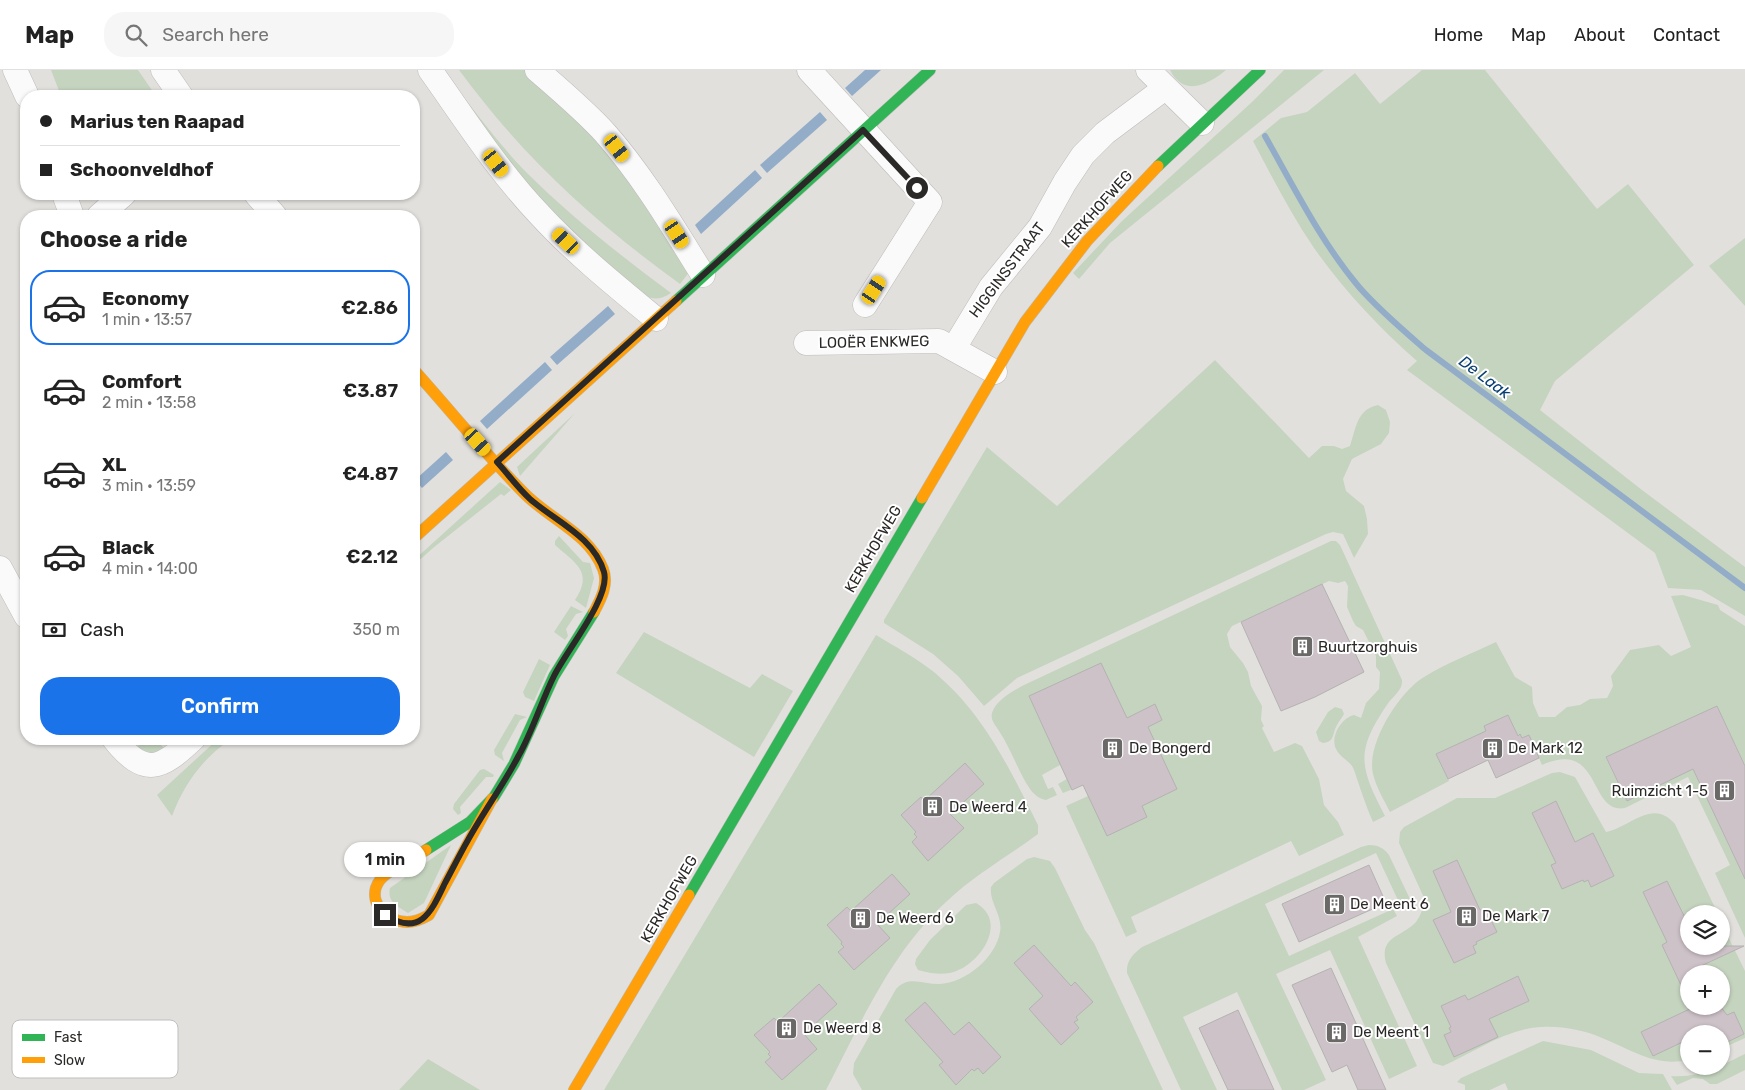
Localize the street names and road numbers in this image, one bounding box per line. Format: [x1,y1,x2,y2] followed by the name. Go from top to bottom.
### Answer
[1058,167,1136,251] street label: KERKHOFWEG
[965,219,1049,321] street label: HIGGINSSTRAAT
[818,332,930,352] street label: LOOËR ENKWEG
[841,502,905,596] street label: KERKHOFWEG
[637,852,701,946] street label: KERKHOFWEG

